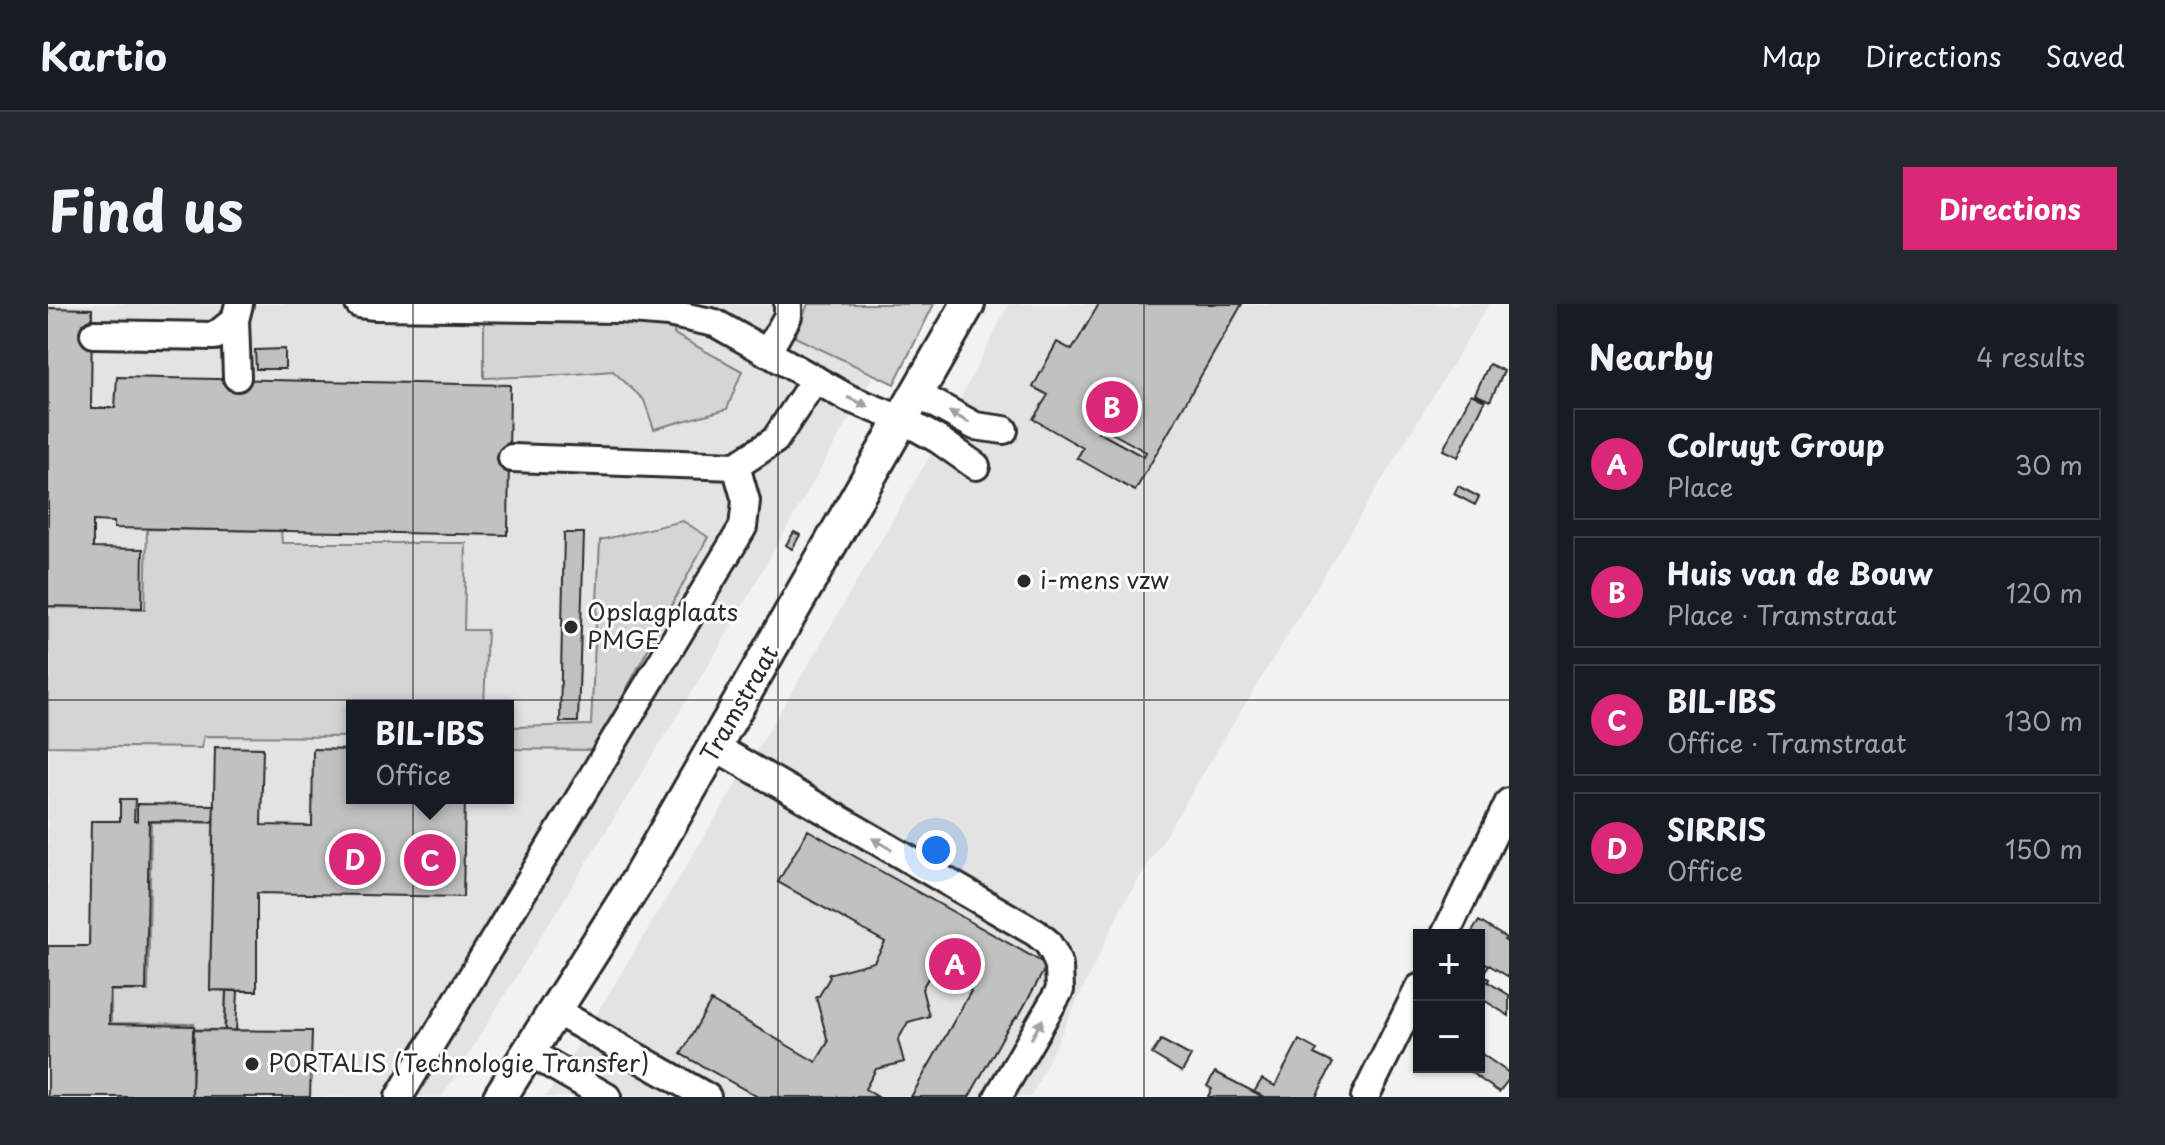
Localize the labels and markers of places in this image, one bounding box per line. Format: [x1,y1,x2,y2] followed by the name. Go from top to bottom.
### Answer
[1086,377,1138,437] pin: B
[1040,561,1169,597] place label: i-mens vzw
[1015,572,1033,590] marker: i-mens vzw
[587,593,738,657] place label: Opslagplaats PMGE
[562,618,580,636] marker: Opslagplaats PMGE
[329,829,381,889] pin: D
[404,830,456,890] pin: C
[929,934,981,994] pin: A
[268,1044,649,1080] place label: PORTALIS (Technologie Transfer)
[243,1055,261,1073] marker: PORTALIS (Technologie Transfer)

